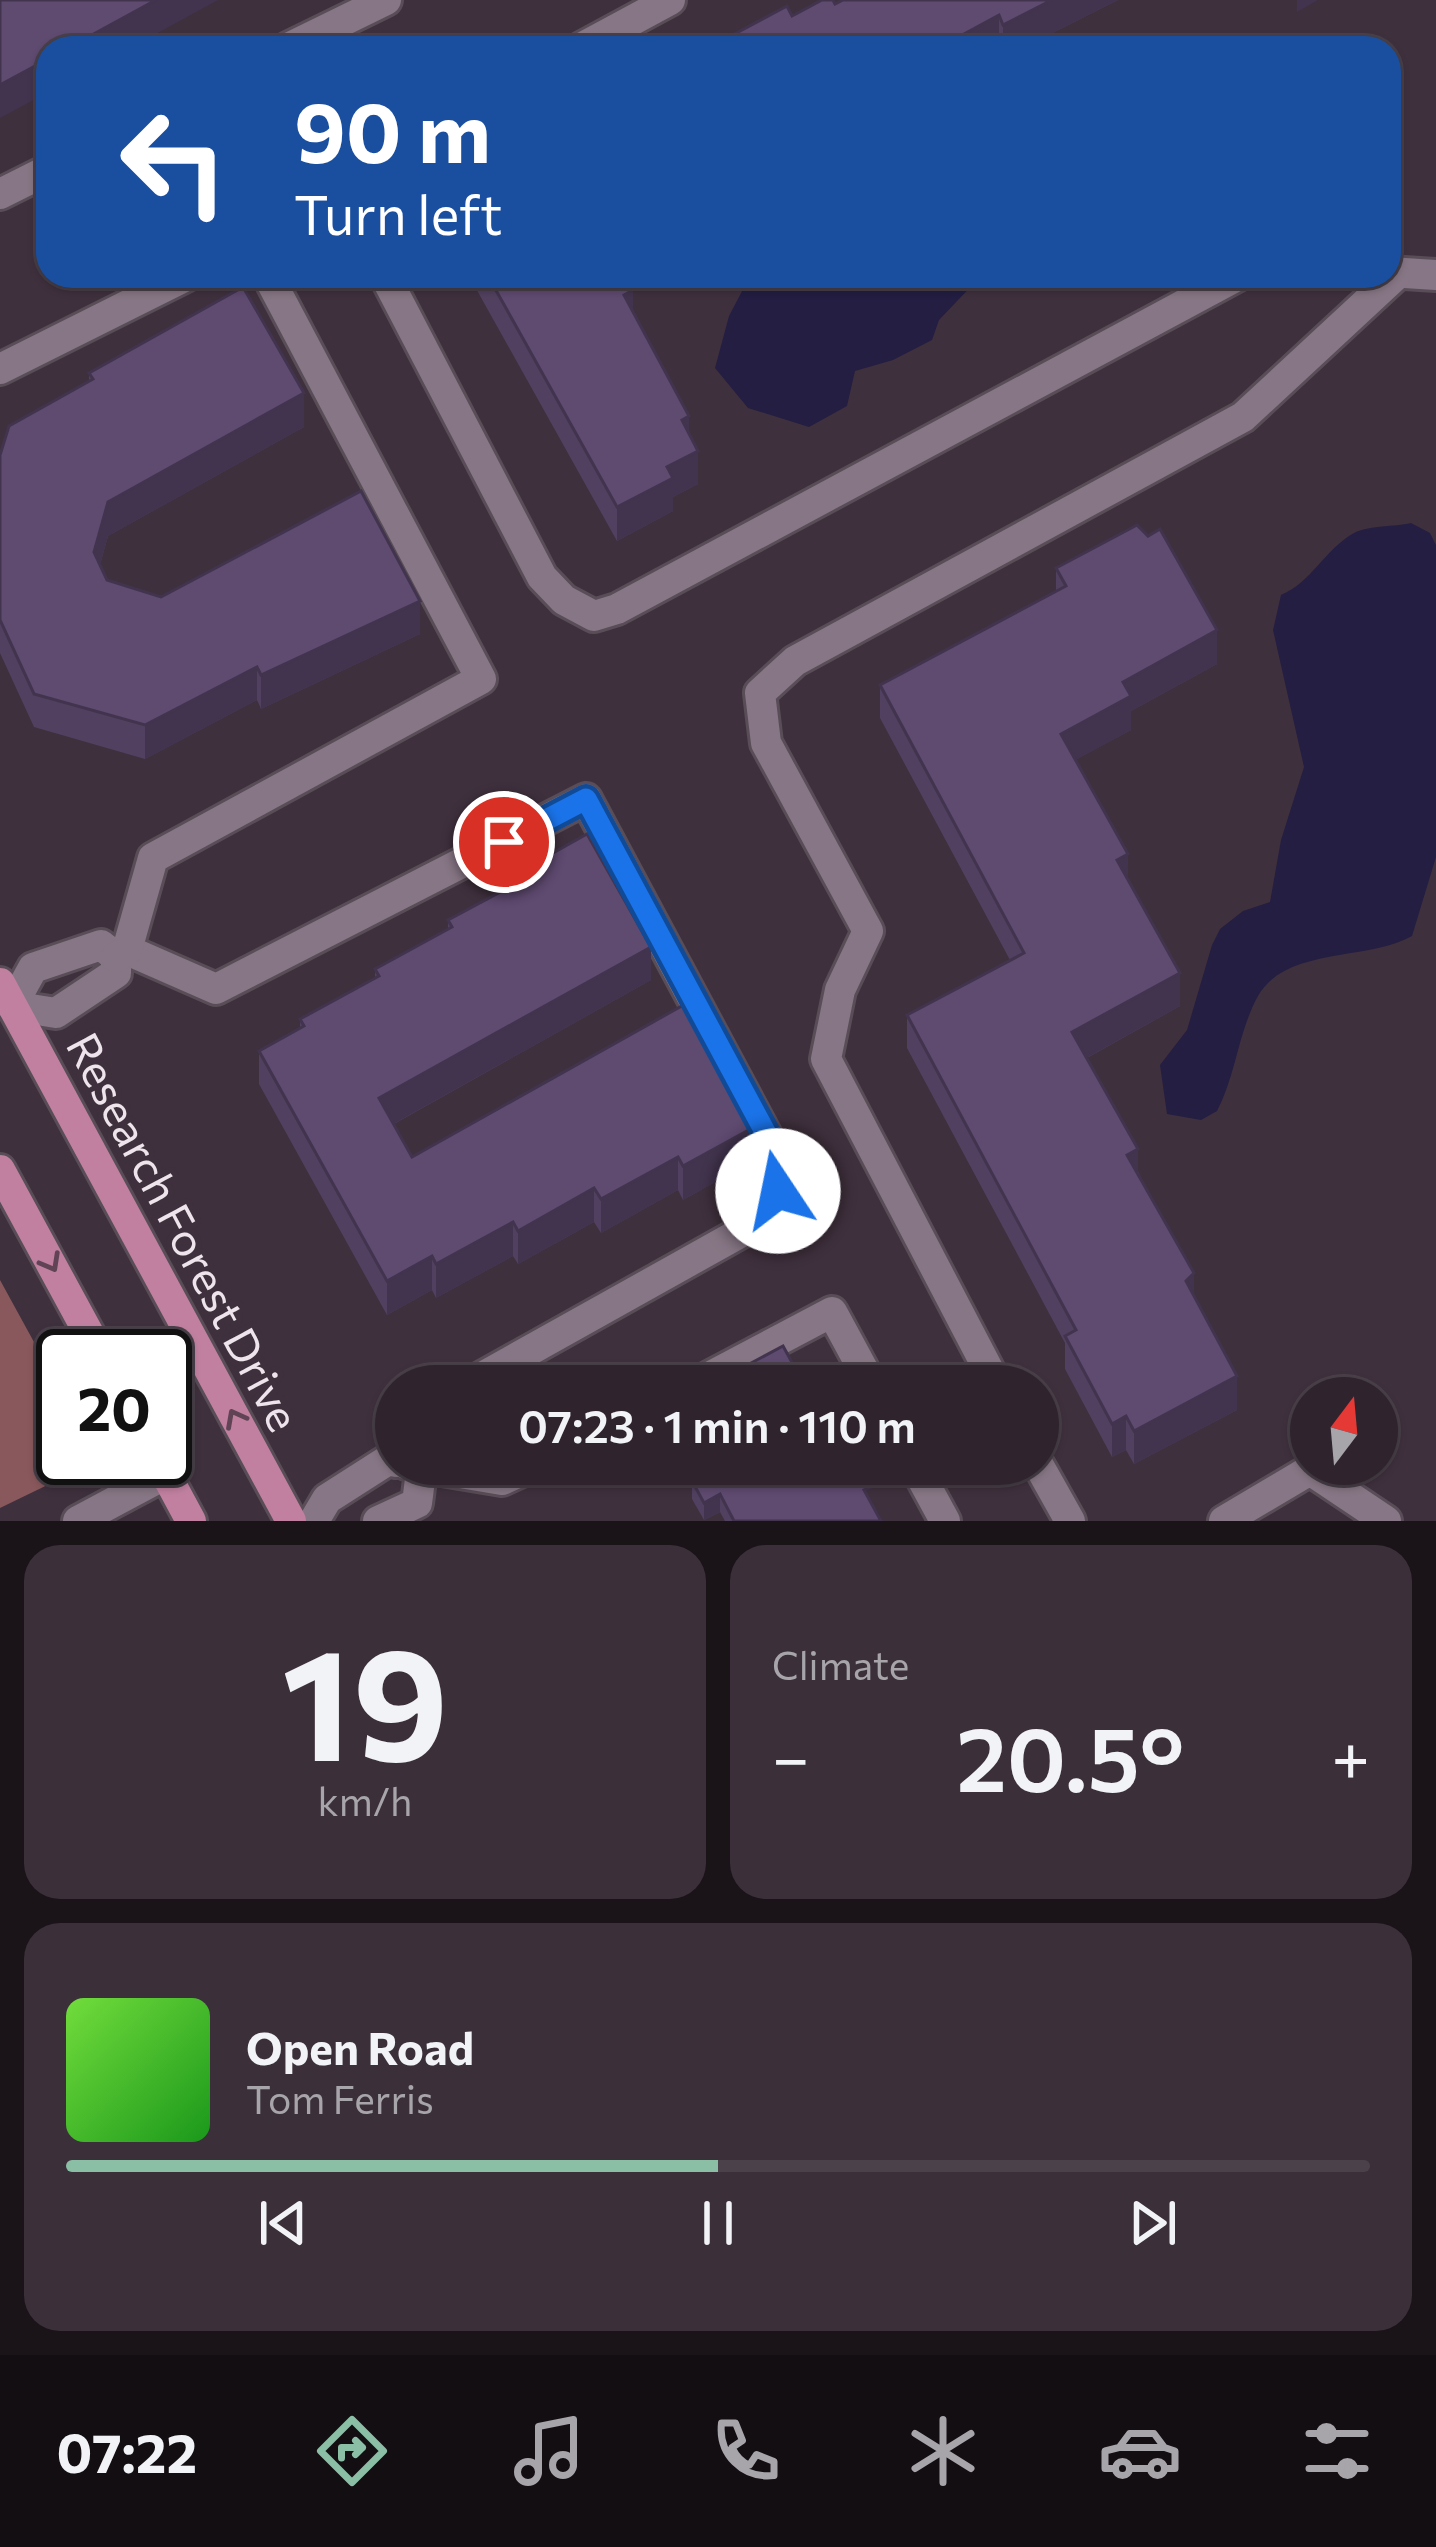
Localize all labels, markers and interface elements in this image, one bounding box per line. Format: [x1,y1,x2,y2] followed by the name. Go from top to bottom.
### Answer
[294,78,491,180] text: 90 m
[96,84,252,240] icon: left
[294,180,502,246] text: Turn left
[453,791,555,893] pin
[471,809,537,875] icon: arrive
[57,1023,313,1439] street label: Research Forest Drive
[715,1128,841,1254] position arrow
[37,1250,60,1272] one-way arrow
[36,1329,192,1485] speed limit sign: 20
[1290,1377,1398,1485] north arrow
[1290,1377,1398,1485] map controls
[518,1397,916,1452] text: 07:23 · 1 min · 110 m
[226,1410,249,1431] one-way arrow
[282,1602,448,1793] text: 19
[772,1640,909,1688] text: Climate
[956,1700,1184,1811] text: 20.5°
[772,1715,810,1796] text: −
[1331,1715,1370,1796] text: +
[318,1776,412,1824] text: km/h
[246,2019,474,2074] text: Open Road
[246,2074,434,2122] text: Tom Ferris
[250,2190,316,2256] icon: previous
[685,2190,751,2256] icon: pause
[1120,2190,1186,2256] icon: next
[310,2409,394,2493] icon: directions
[507,2409,591,2493] icon: music
[704,2409,788,2493] icon: phone
[901,2409,985,2493] icon: climate
[1098,2409,1182,2493] icon: car
[1295,2409,1379,2493] icon: filters
[57,2418,197,2484] text: 07:22

